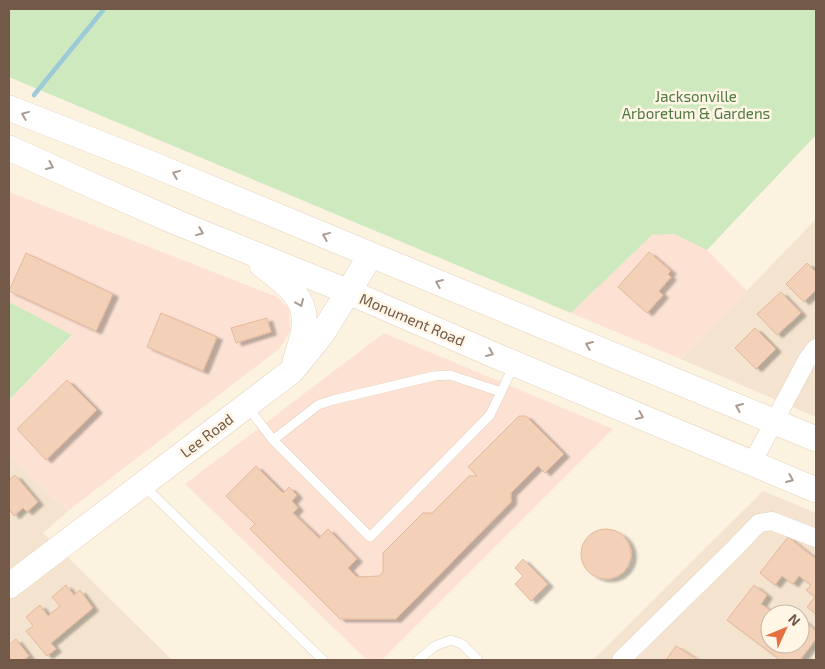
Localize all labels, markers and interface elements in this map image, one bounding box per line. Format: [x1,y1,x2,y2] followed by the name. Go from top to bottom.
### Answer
[622,87,770,122] park label: Jacksonville Arboretum & Gardens
[21,111,30,121] one-way arrow
[45,160,54,171] one-way arrow
[172,170,181,180] one-way arrow
[195,225,204,236] one-way arrow
[322,232,331,242] one-way arrow
[435,278,444,289] one-way arrow
[357,289,468,349] street label: Monument Road
[293,298,304,307] one-way arrow
[585,341,594,351] one-way arrow
[485,347,494,358] one-way arrow
[735,403,744,414] one-way arrow
[176,409,236,461] street label: Lee Road
[635,410,644,420] one-way arrow
[785,473,793,483] one-way arrow
[760,604,810,654] north arrow
[785,610,804,629] text: N

